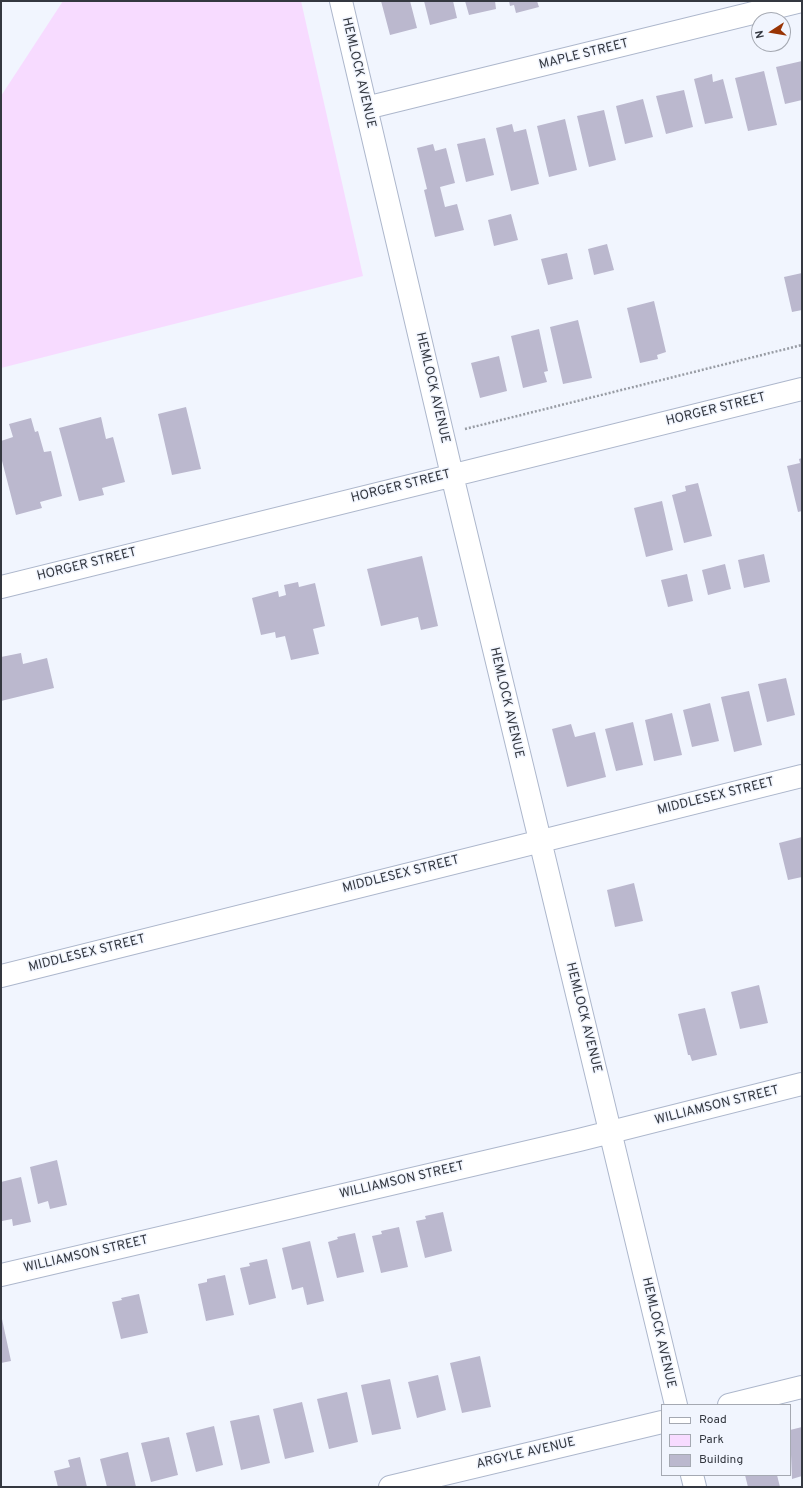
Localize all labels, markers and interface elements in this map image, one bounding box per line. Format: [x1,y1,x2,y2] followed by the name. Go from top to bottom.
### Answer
[751,12,791,52] north arrow
[338,16,378,130] street label: HEMLOCK AVENUE
[753,29,768,40] text: N
[538,36,630,74] street label: MAPLE STREET
[412,331,452,445] street label: HEMLOCK AVENUE
[665,390,767,430] street label: HORGER STREET
[350,467,452,507] street label: HORGER STREET
[36,545,138,585] street label: HORGER STREET
[486,646,526,760] street label: HEMLOCK AVENUE
[656,775,776,819] street label: MIDDLESEX STREET
[341,853,461,897] street label: MIDDLESEX STREET
[27,932,147,976] street label: MIDDLESEX STREET
[562,961,604,1075] street label: HEMLOCK AVENUE
[653,1083,781,1129] street label: WILLIAMSON STREET
[338,1159,466,1203] street label: WILLIAMSON STREET
[22,1233,150,1277] street label: WILLIAMSON STREET
[638,1276,678,1390] street label: HEMLOCK AVENUE
[661,1404,791,1476] legend
[699,1412,727,1428] text: Road
[699,1432,724,1448] text: Park
[475,1435,577,1473] street label: ARGYLE AVENUE
[699,1452,743,1468] text: Building

